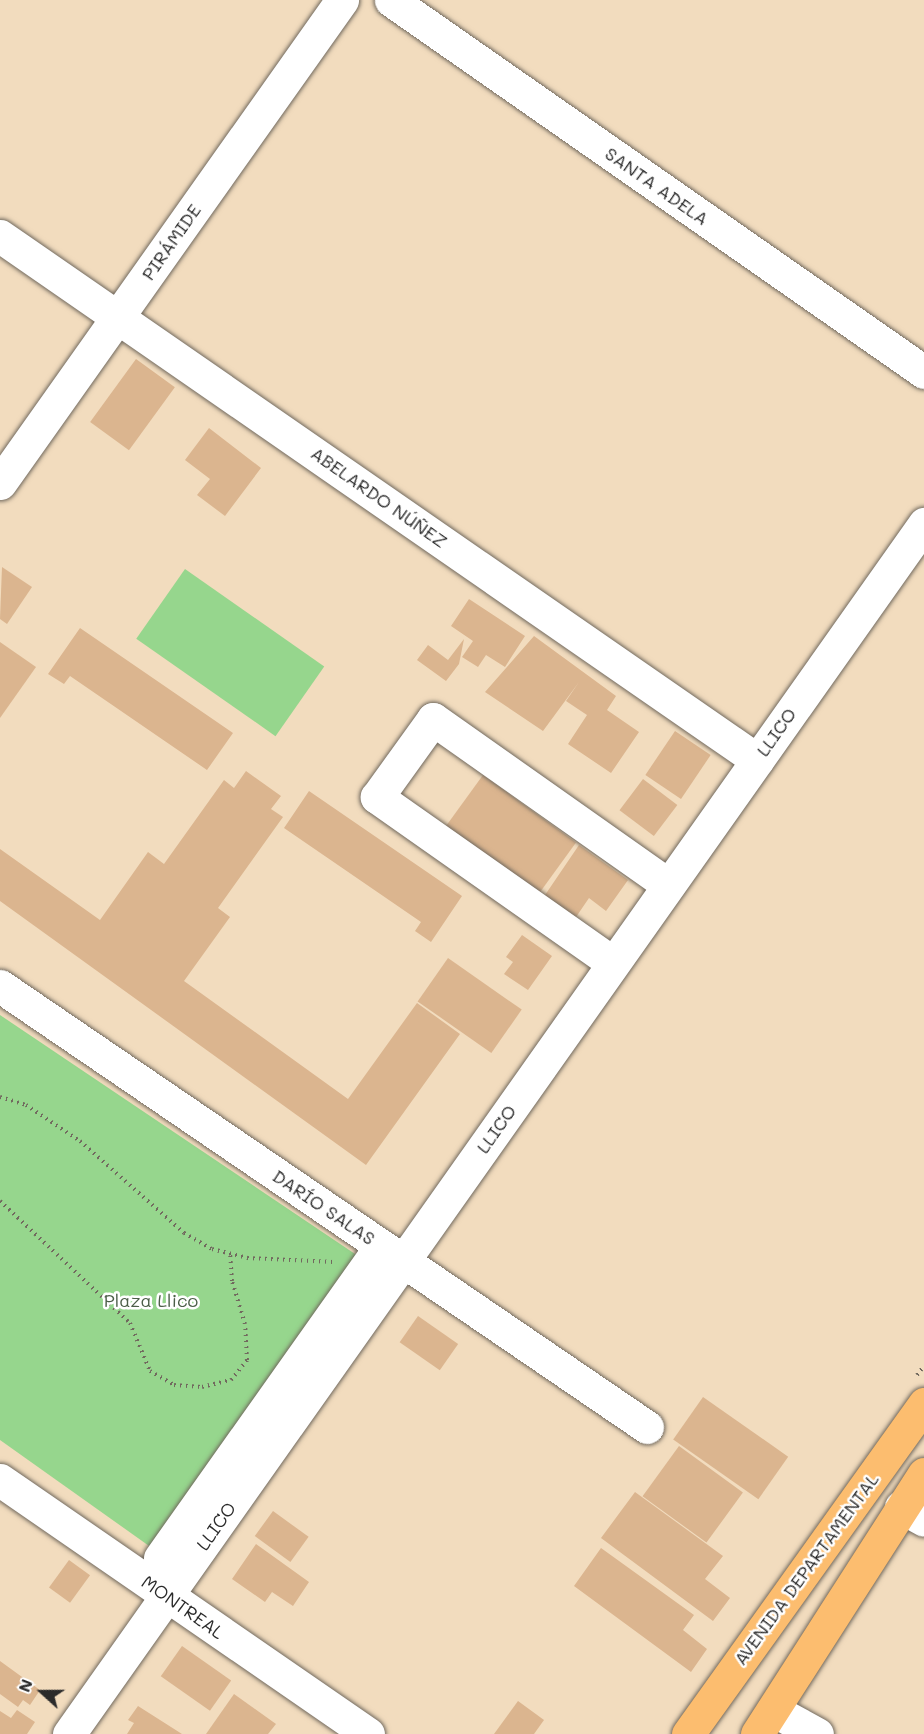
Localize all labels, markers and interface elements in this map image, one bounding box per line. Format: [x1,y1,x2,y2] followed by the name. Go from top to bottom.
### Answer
[601,142,713,230] street label: SANTA ADELA
[137,200,205,284] street label: PIRÁMIDE
[307,442,451,552] street label: ABELARDO NÚÑEZ
[752,704,800,760] street label: LLICO
[472,1101,520,1157] street label: LLICO
[269,1165,379,1249] street label: DARÍO SALAS
[104,1289,198,1311] park label: Plaza Llico
[729,1469,883,1669] street label: AVENIDA DEPARTAMENTAL
[192,1498,240,1554] street label: LLICO
[138,1571,228,1643] street label: MONTREAL
[12,1662,72,1722] north arrow
[13,1676,37,1695] text: N

